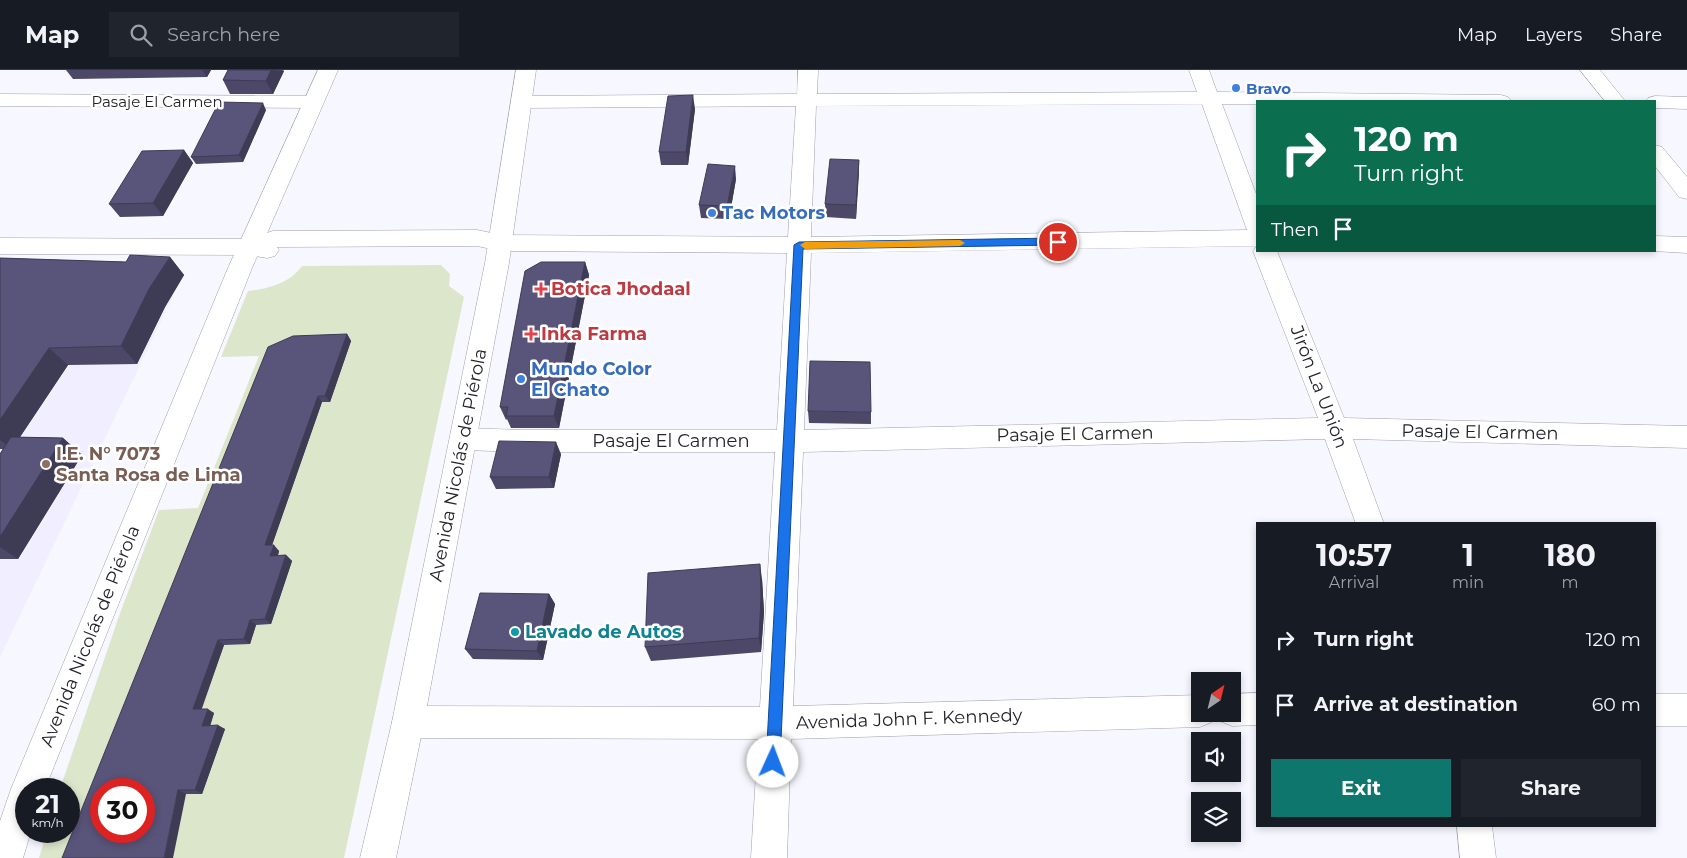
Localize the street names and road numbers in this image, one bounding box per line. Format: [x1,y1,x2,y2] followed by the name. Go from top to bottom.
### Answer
[91,92,223,111] street label: Pasaje El Carmen
[1285,322,1353,451] street label: Jirón La Unión
[425,346,491,584] street label: Avenida Nicolás de Piérola
[1401,420,1559,444] street label: Pasaje El Carmen
[996,422,1154,446] street label: Pasaje El Carmen
[592,430,750,452] street label: Pasaje El Carmen
[35,522,145,750] street label: Avenida Nicolás de Piérola
[795,704,1023,734] street label: Avenida John F. Kennedy

